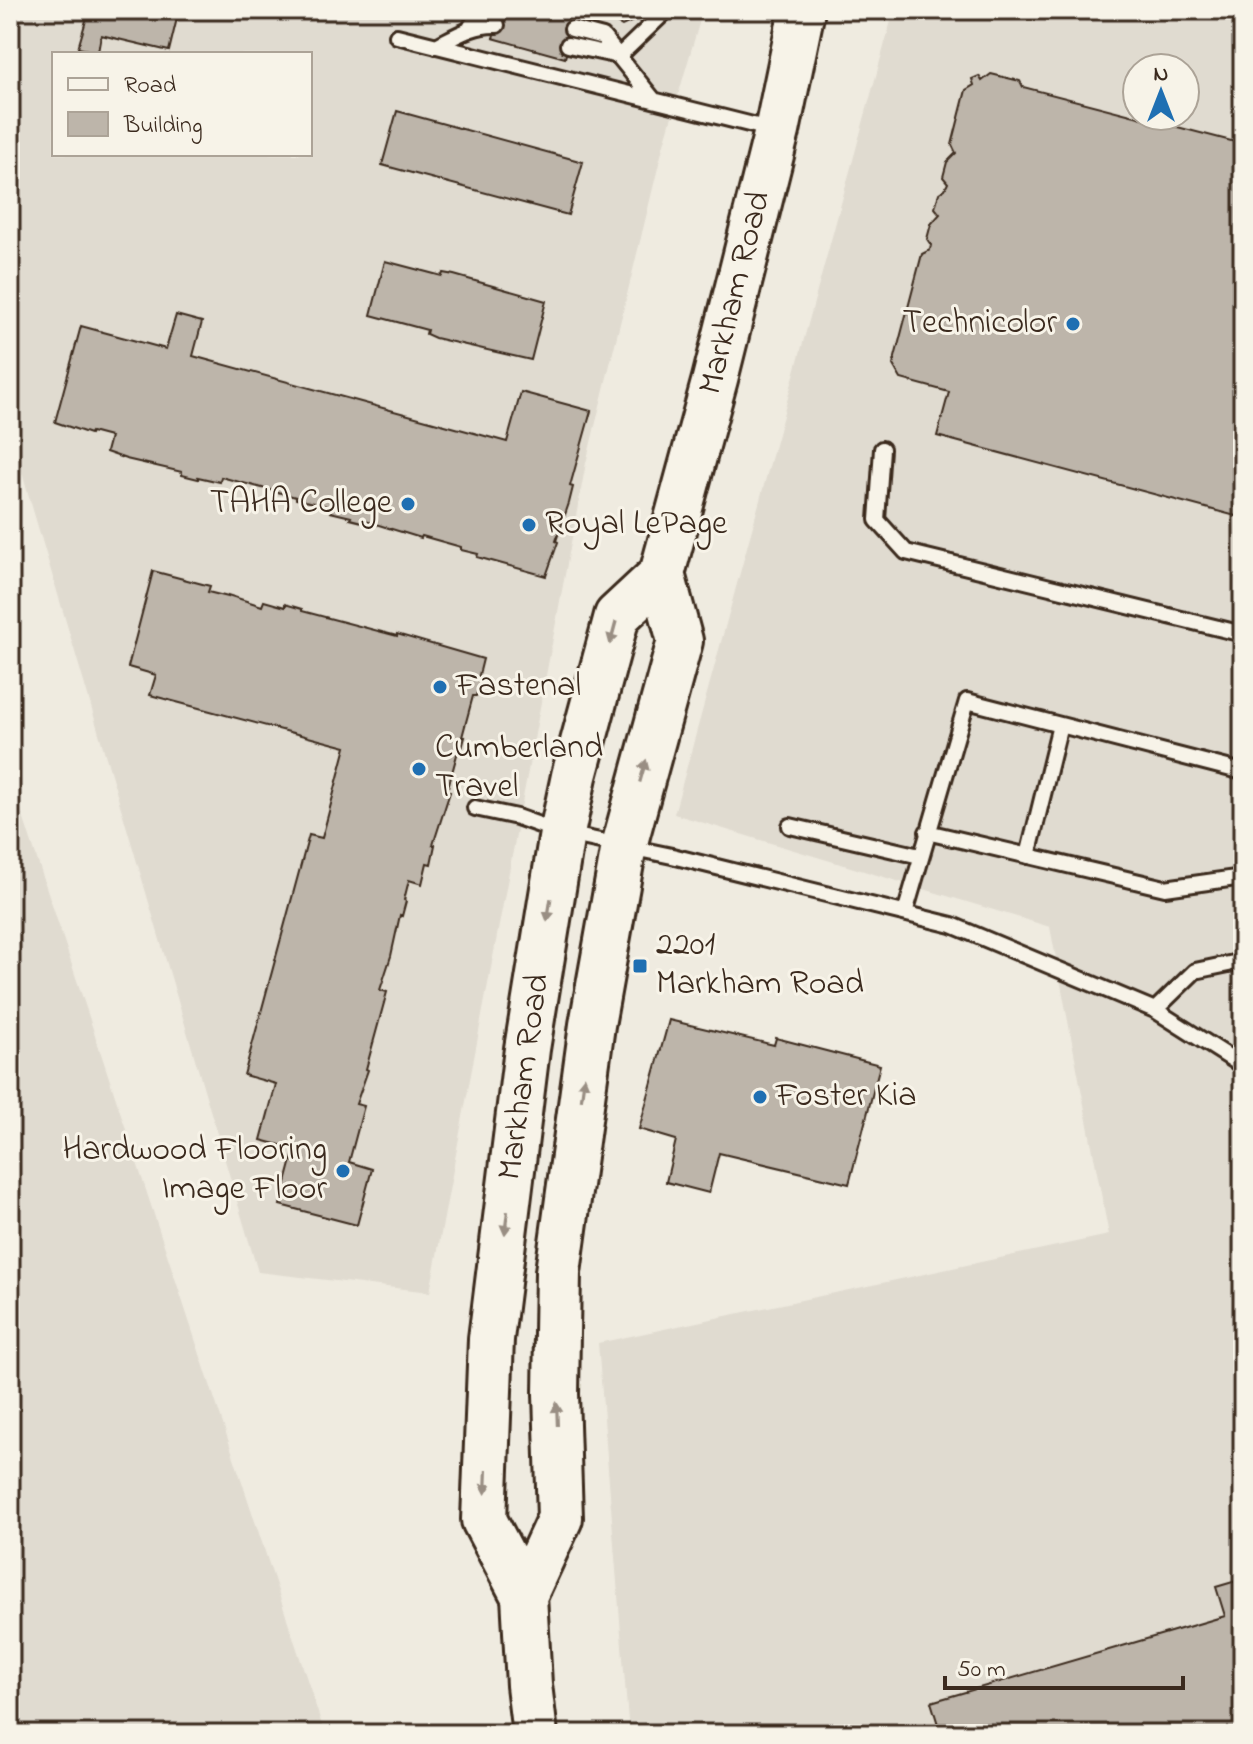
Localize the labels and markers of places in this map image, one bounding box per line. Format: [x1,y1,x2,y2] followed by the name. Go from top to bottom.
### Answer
[902,299,1057,349] place label: Technicolor
[1064,315,1082,333] marker: Technicolor
[210,479,393,529] place label: TAHA College
[399,495,417,513] marker: TAHA College
[545,500,728,550] place label: Royal LePage
[520,516,538,534] marker: Royal LePage
[455,662,581,712] place label: Fastenal
[431,678,449,696] marker: Fastenal
[435,724,603,813] place label: Cumberland Travel
[410,760,428,778] marker: Cumberland Travel
[656,921,864,1010] place label: 2201 Markham Road
[631,957,649,975] marker: 2201 Markham Road
[775,1072,917,1122] place label: Foster Kia
[751,1088,769,1106] marker: Foster Kia
[62,1126,327,1215] place label: Hardwood Flooring Image Floor
[334,1162,352,1180] marker: Hardwood Flooring Image Floor

